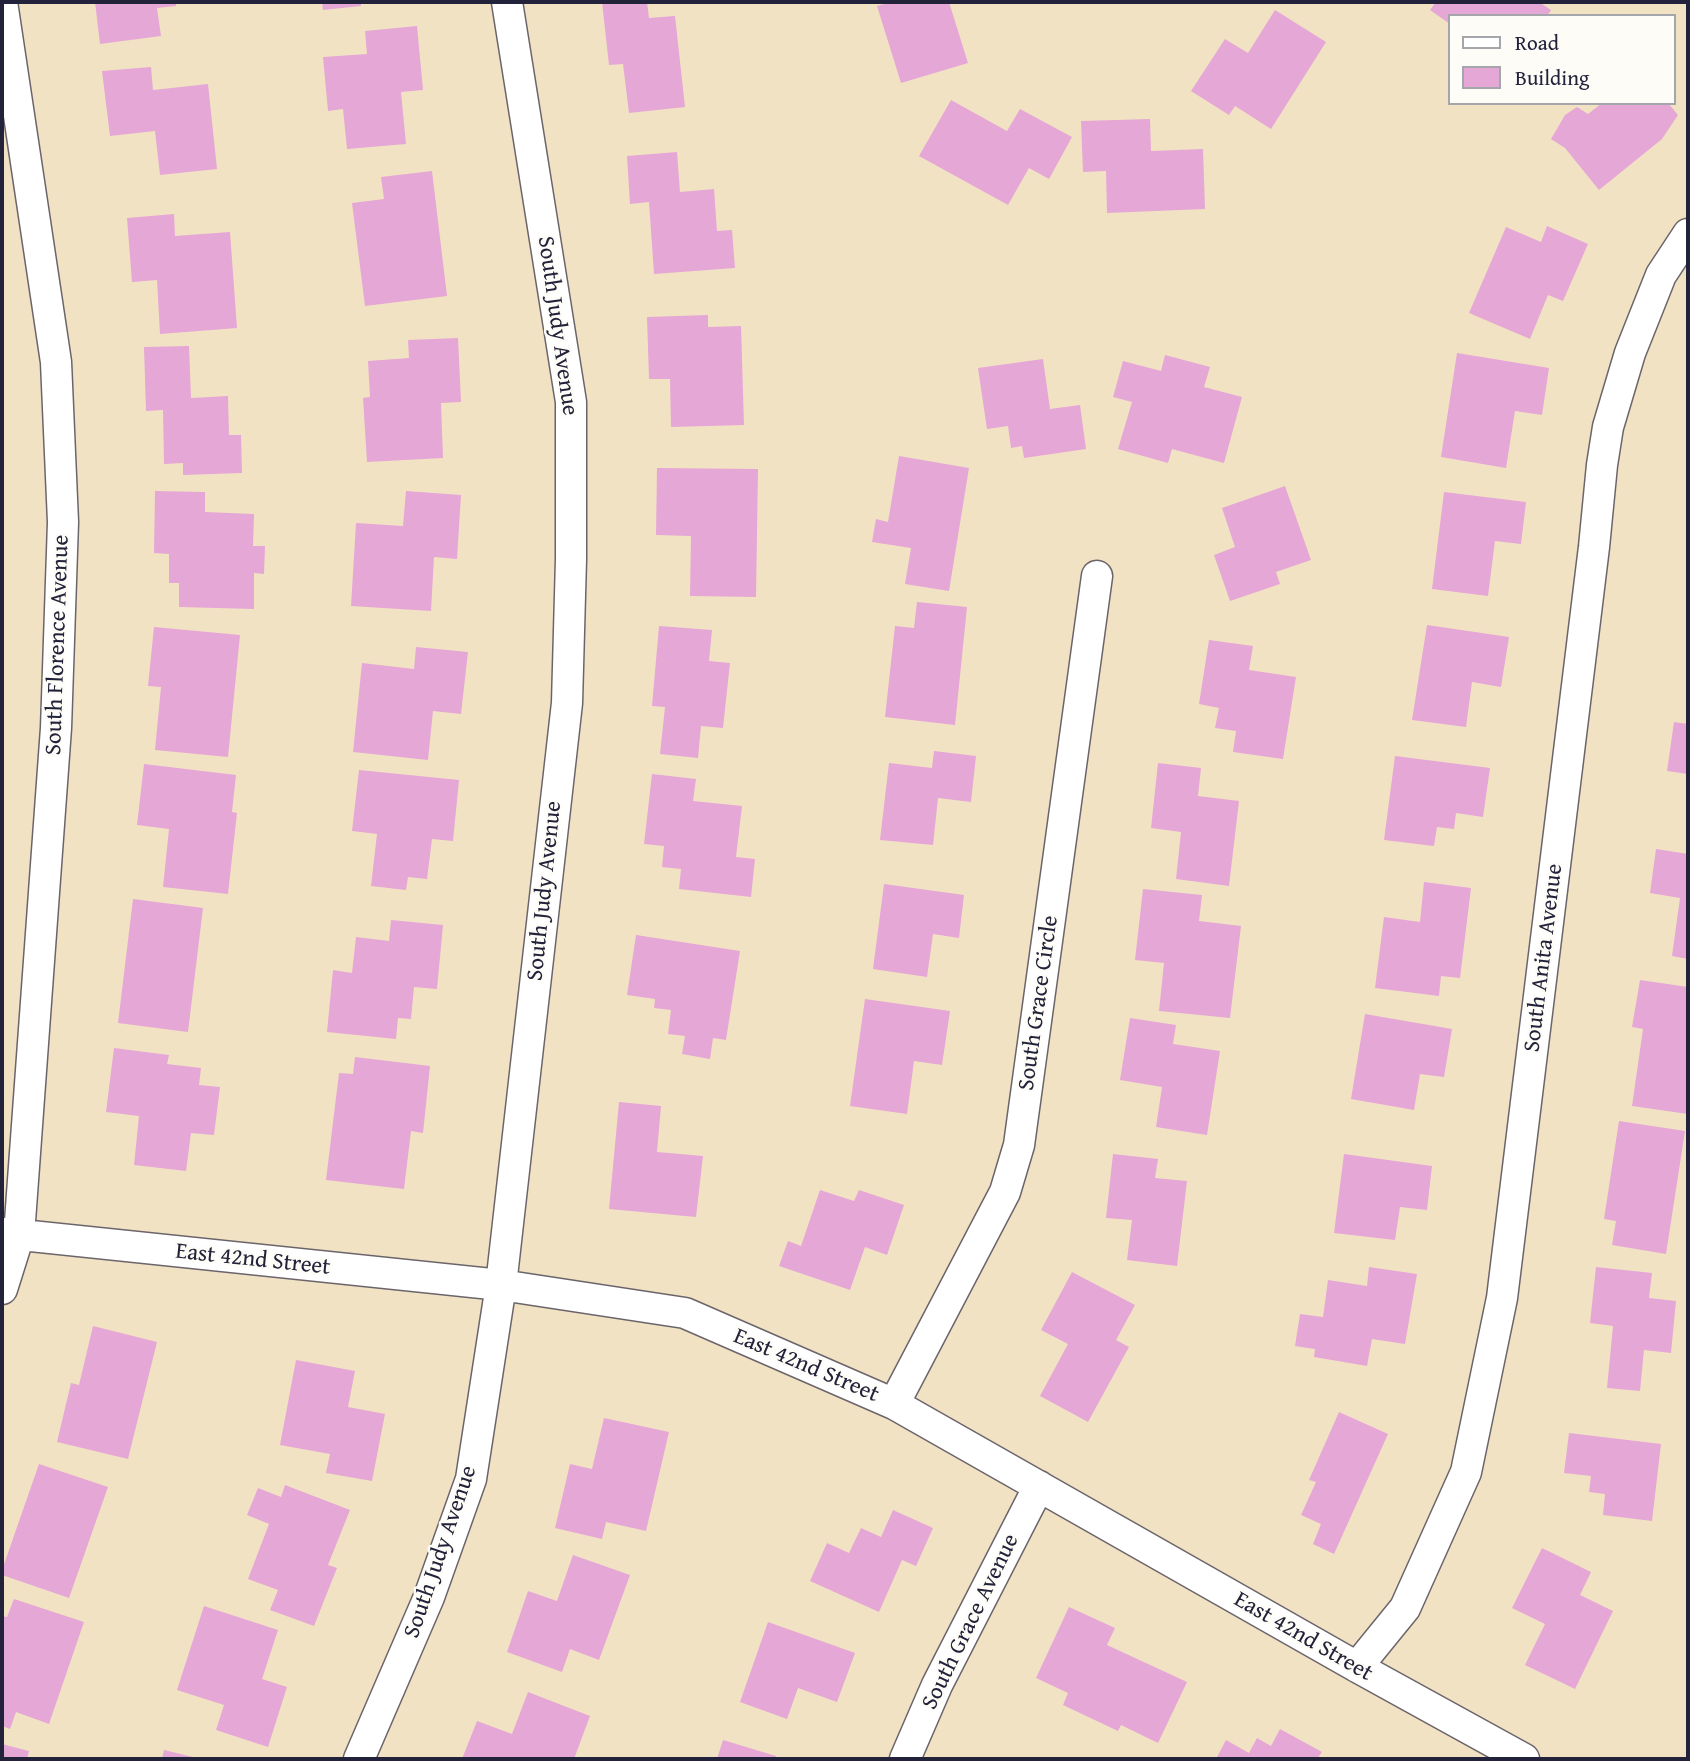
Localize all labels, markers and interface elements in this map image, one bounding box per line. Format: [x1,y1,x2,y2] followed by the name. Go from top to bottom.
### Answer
[1448,14,1676,105] legend
[1515,27,1559,58] text: Road
[1515,62,1589,93] text: Building
[531,235,583,417] street label: South Judy Avenue
[40,534,76,756] street label: South Florence Avenue
[522,800,568,982] street label: South Judy Avenue
[1519,862,1569,1054] street label: South Anita Avenue
[1013,914,1065,1092] street label: South Grace Circle
[174,1238,332,1282] street label: East 42nd Street
[729,1323,883,1409] street label: East 42nd Street
[399,1462,483,1642] street label: South Judy Avenue
[917,1530,1025,1714] street label: South Grace Avenue
[1229,1586,1377,1688] street label: East 42nd Street

